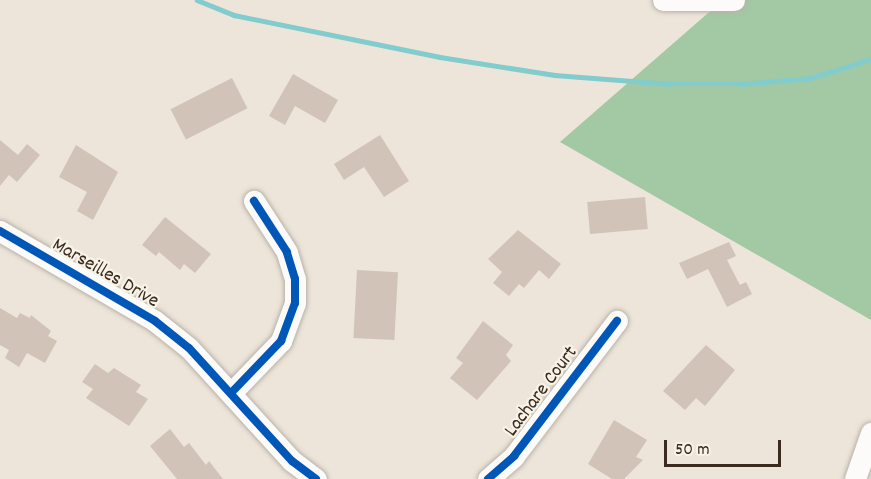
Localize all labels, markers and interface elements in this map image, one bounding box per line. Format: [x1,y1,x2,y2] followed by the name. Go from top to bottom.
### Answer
[47,234,163,314] street label: Marseilles Drive
[500,342,584,442] street label: Lachare Court
[667,428,784,466] scale bar
[675,438,710,463] text: 50 m

